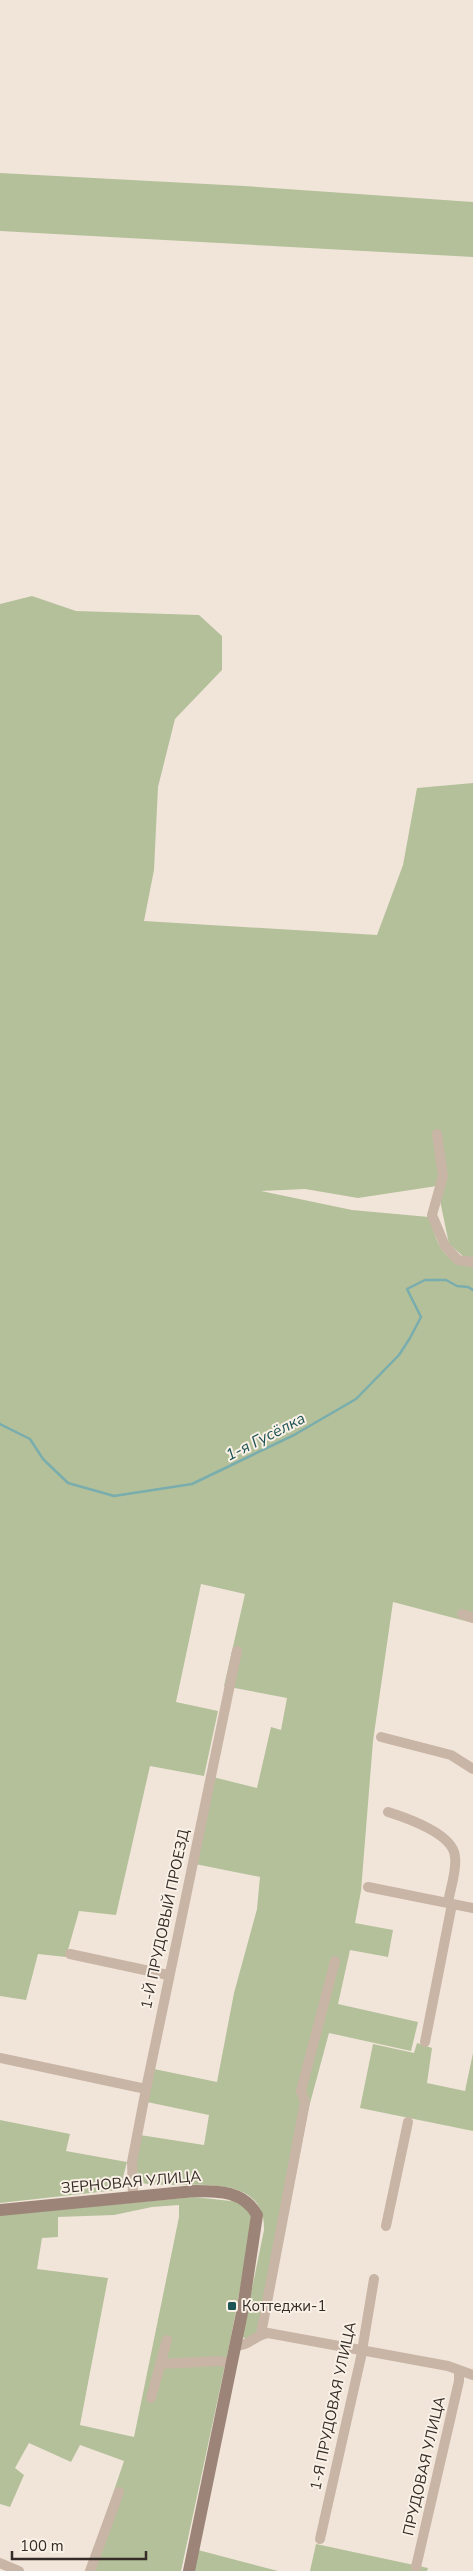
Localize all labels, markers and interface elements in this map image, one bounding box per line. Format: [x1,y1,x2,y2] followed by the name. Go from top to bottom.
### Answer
[222,1407,309,1466] water label: 1-я Гусёлка
[136,1827,194,2011] street label: 1-Й ПРУДОВЫЙ ПРОЕЗД
[60,2166,202,2198] street label: ЗЕРНОВАЯ УЛИЦА
[242,2296,326,2316] place label: Коттеджи-1
[226,2300,238,2312] marker: Коттеджи-1
[305,2320,361,2492] street label: 1-Я ПРУДОВАЯ УЛИЦА
[398,2394,450,2538] street label: ПРУДОВАЯ УЛИЦА
[12,2528,146,2560] scale bar
[20,2536,64,2556] text: 100 m

